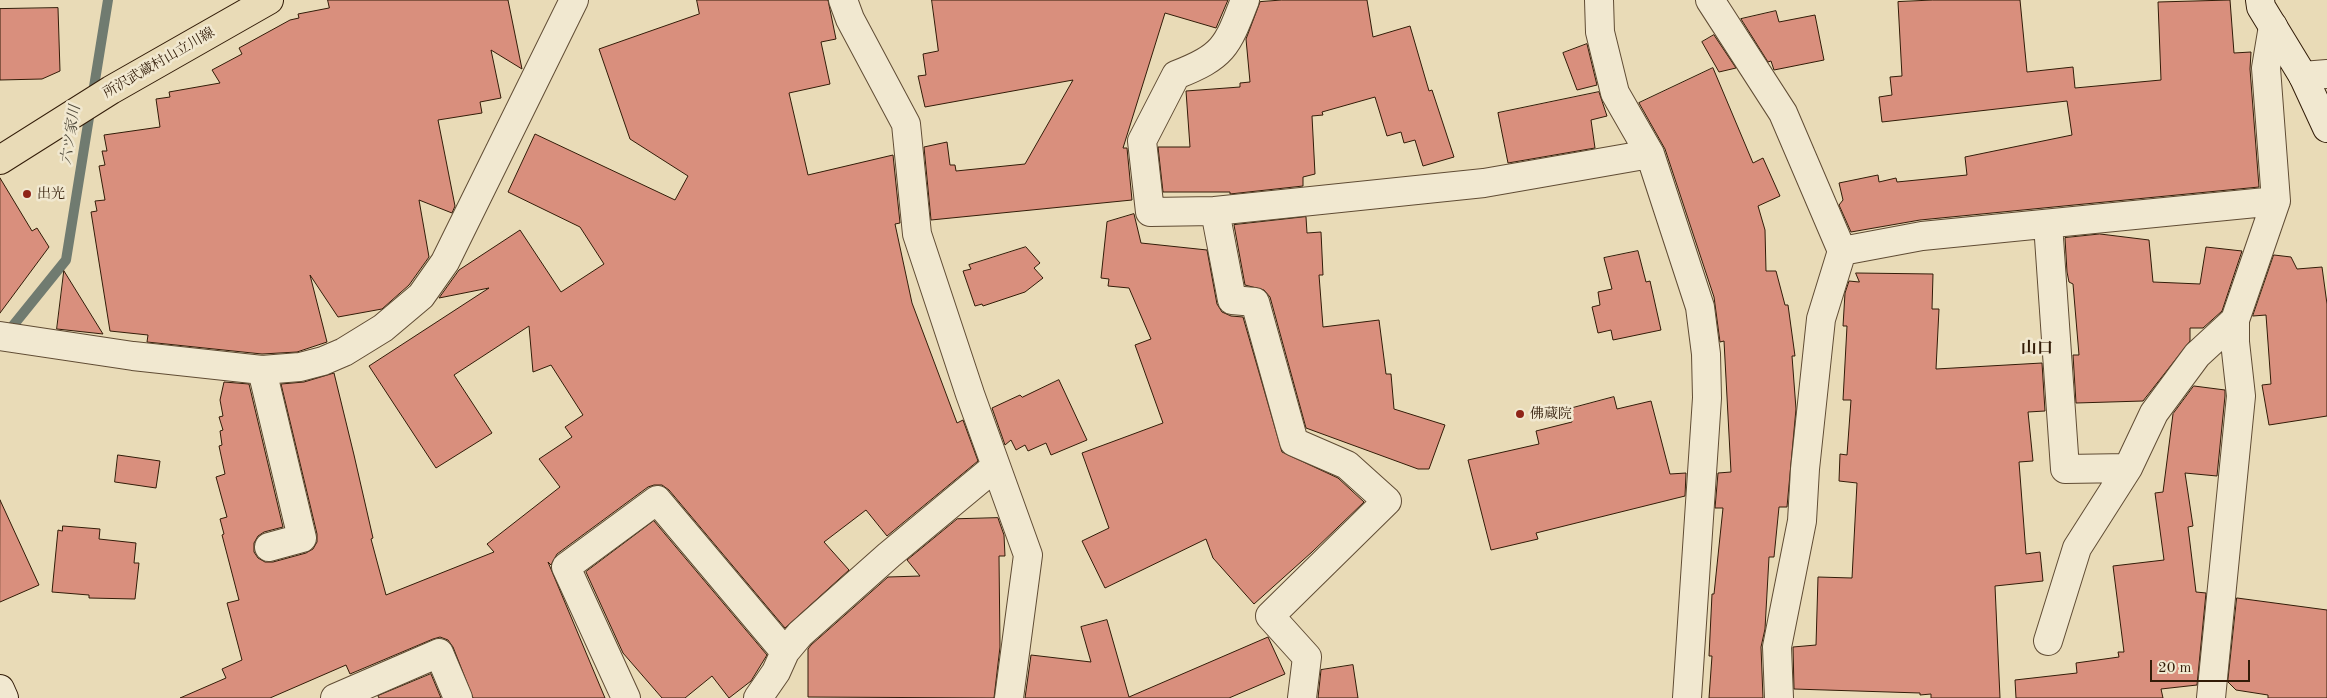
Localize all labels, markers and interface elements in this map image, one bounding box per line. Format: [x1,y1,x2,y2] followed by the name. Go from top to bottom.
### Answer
[100,24,218,102] street label: 所沢武蔵村山立川線
[57,104,85,166] water label: 六ツ家川
[37,186,65,202] place label: 出光
[21,188,33,200] marker: 出光
[2021,339,2053,359] district label: 山口
[1530,406,1572,422] place label: 佛蔵院
[1514,408,1526,420] marker: 佛蔵院
[2152,650,2252,682] scale bar
[2158,661,2192,676] text: 20 m

